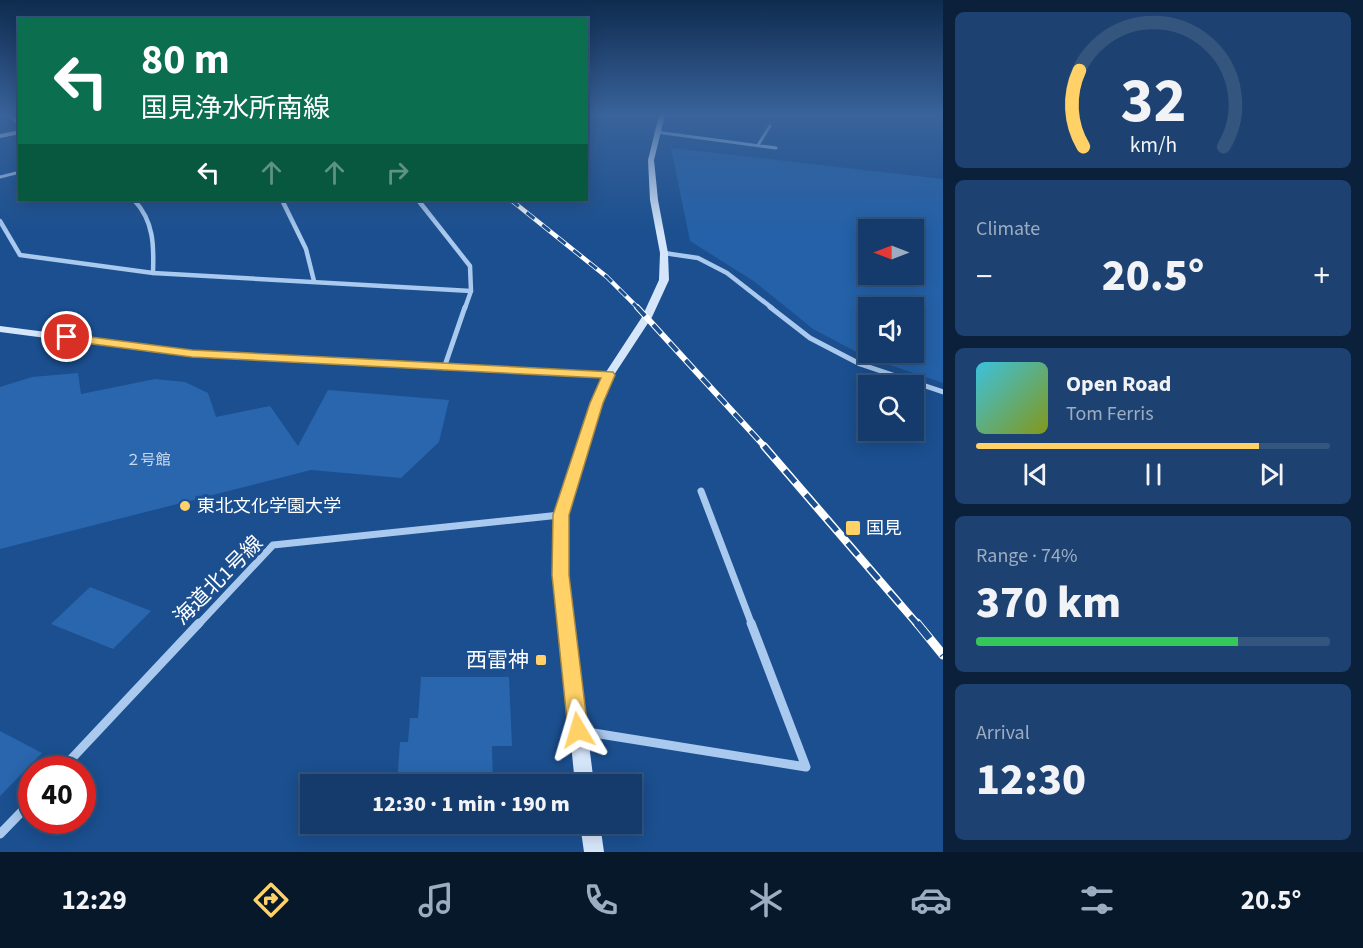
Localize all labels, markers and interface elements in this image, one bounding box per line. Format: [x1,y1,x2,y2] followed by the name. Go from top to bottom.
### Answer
[141,30,230,90] text: 80 m
[42,42,120,120] icon: left
[1120,57,1186,146] text: 32
[141,89,330,128] text: 国見浄水所南線
[1129,130,1177,161] text: km/h
[192,156,225,189] icon: left
[255,156,288,189] icon: ahead
[318,156,351,189] icon: ahead
[381,156,414,189] icon: right
[976,215,1040,243] text: Climate
[858,219,924,285] north arrow
[858,219,924,441] map controls
[1102,244,1204,308] text: 20.5°
[976,253,992,300] text: −
[1314,253,1330,300] text: +
[858,297,924,363] button: sound
[41,311,92,362] pin
[50,320,83,353] icon: arrive
[1066,368,1171,400] text: Open Road
[858,375,924,441] button: search
[1066,400,1154,428] text: Tom Ferris
[125,450,171,471] house number: ２号館
[1019,458,1052,491] icon: previous
[1137,458,1170,491] icon: pause
[1255,458,1288,491] icon: next
[197,494,341,519] place label: 東北文化学園大学
[178,499,192,513] marker: 東北文化学園大学
[866,516,902,541] place label: 国見
[844,519,862,537] marker: 国見
[167,529,269,631] street label: 海道北1号線
[976,542,1077,570] text: Range · 74%
[976,571,1121,635] text: 370 km
[466,645,529,675] place label: 西雷神
[534,653,548,667] marker: 西雷神
[546,698,610,762] position arrow
[976,719,1030,747] text: Arrival
[976,748,1086,812] text: 12:30
[18,756,96,834] speed limit sign: 40
[372,788,570,820] text: 12:30 · 1 min · 190 m
[250,879,292,921] icon: directions
[415,879,457,921] icon: music
[580,879,622,921] icon: phone
[745,879,787,921] icon: climate
[910,879,952,921] icon: car
[1076,879,1118,921] icon: filters
[62,881,127,920] text: 12:29
[1241,881,1301,920] text: 20.5°

